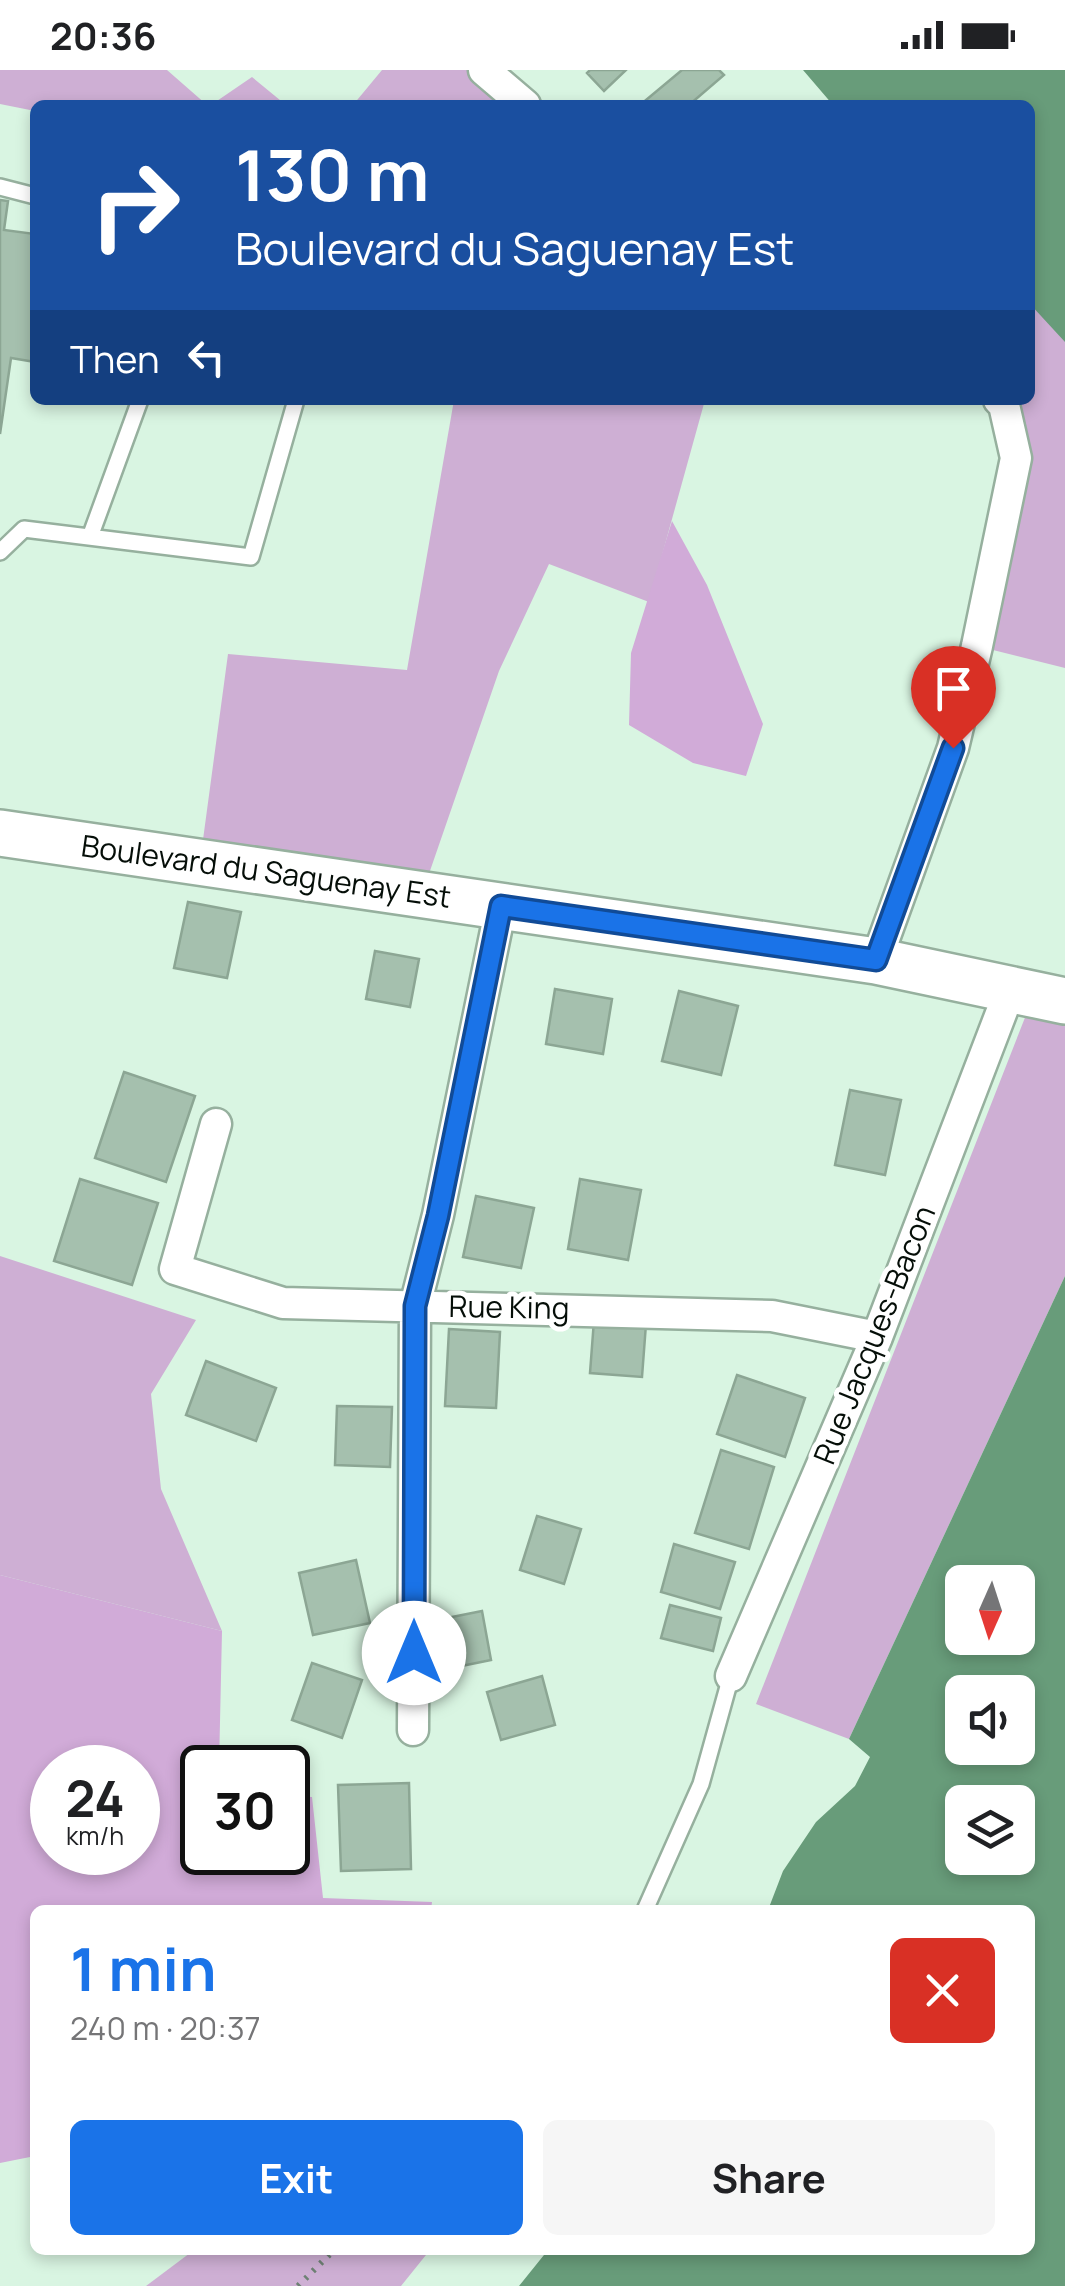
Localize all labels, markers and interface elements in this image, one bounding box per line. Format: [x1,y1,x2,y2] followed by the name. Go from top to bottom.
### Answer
[50,9,156,61] text: 20:36
[235,126,429,222] text: 130 m
[70,140,200,270] icon: right
[235,217,794,279] text: Boulevard du Saguenay Est
[179,330,234,385] icon: left
[70,332,159,384] text: Then
[911,646,996,749] pin
[926,661,981,716] icon: arrive
[79,824,454,917] street label: Boulevard du Saguenay Est
[803,1199,944,1470] street label: Rue Jacques-Bacon
[448,1285,570,1328] street label: Rue King
[945,1565,1035,1655] north arrow
[945,1565,1035,1875] map controls
[362,1601,466,1705] position arrow
[945,1675,1035,1765] button: sound
[180,1745,310,1875] speed limit sign: 30
[65,1764,125,1832] text: 24
[945,1785,1035,1875] button: layers
[66,1818,124,1853] text: km/h
[70,1927,217,2009] text: 1 min
[890,1938,995,2043] button: close
[70,2006,261,2050] text: 240 m · 20:37
[70,2120,523,2235] button: Exit
[543,2120,995,2235] button: Share

